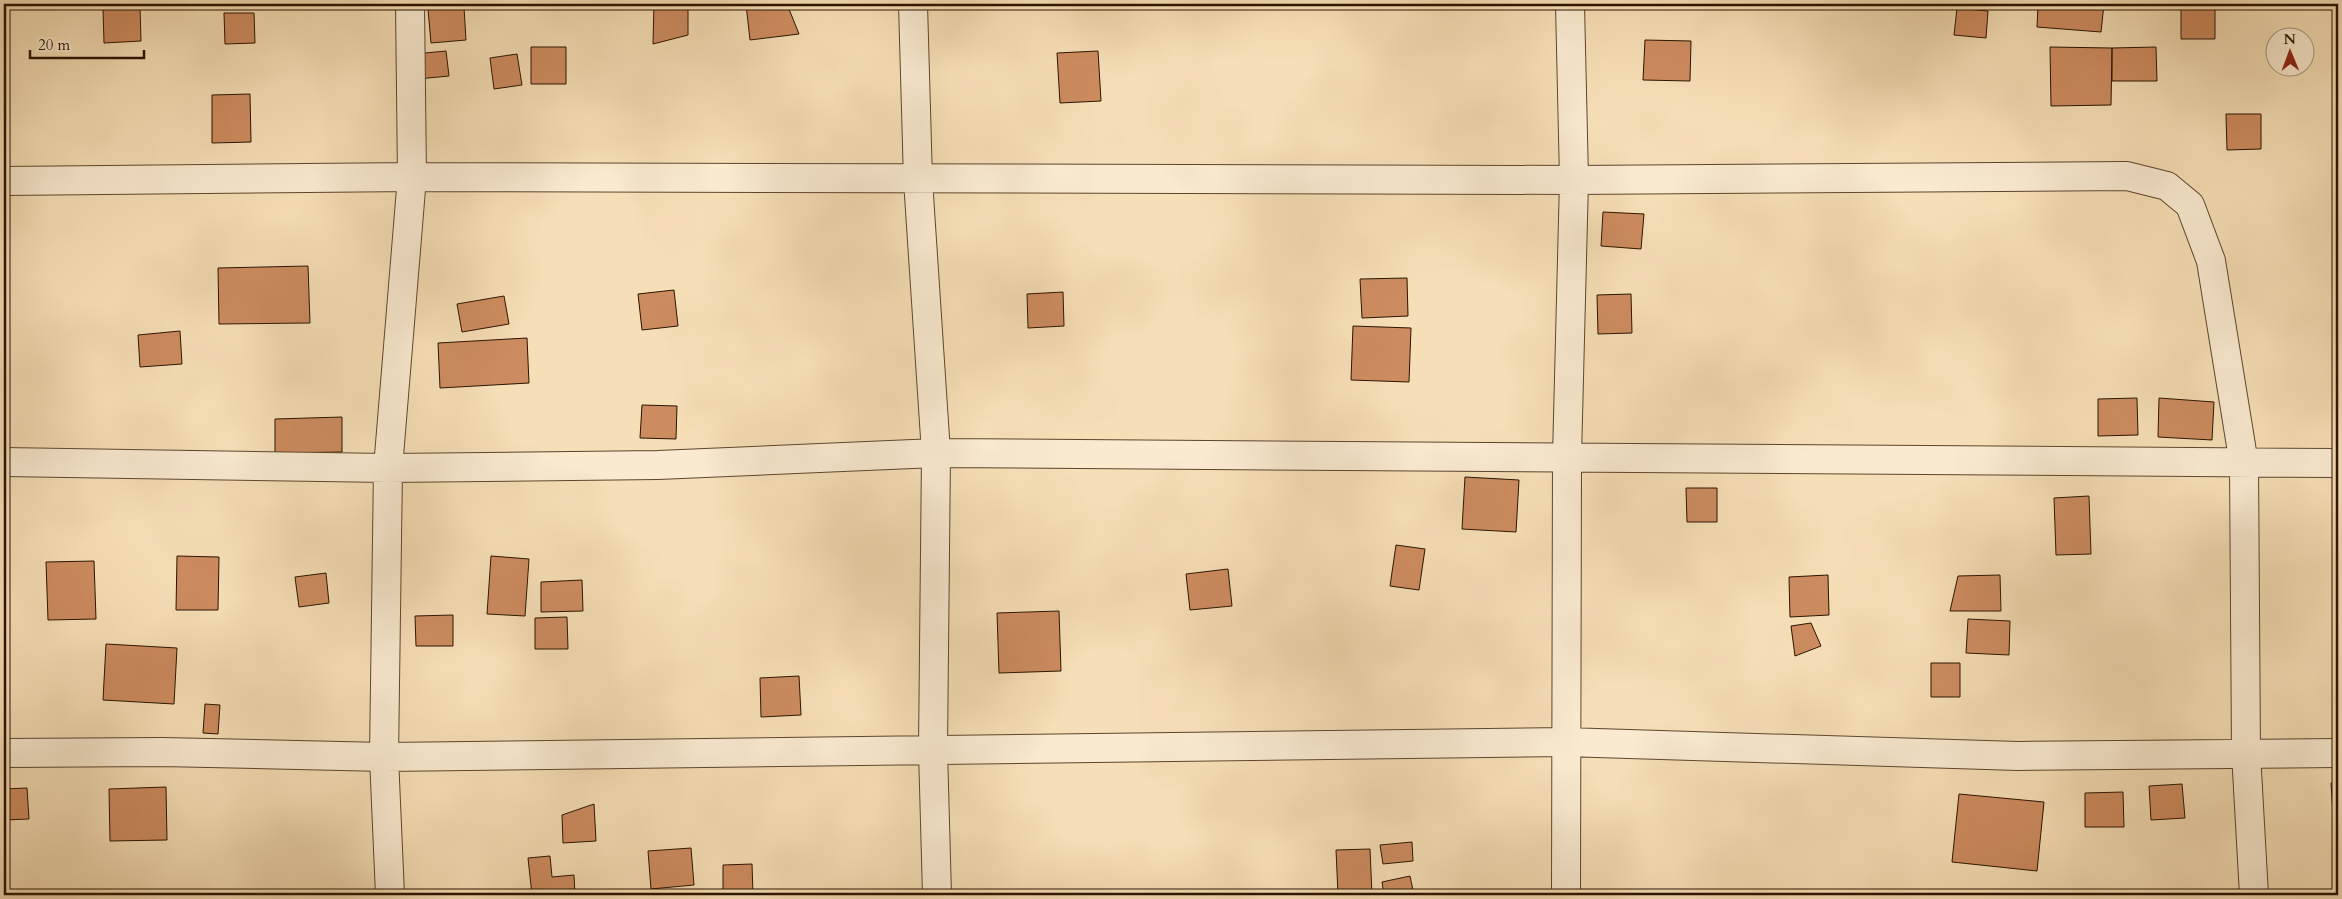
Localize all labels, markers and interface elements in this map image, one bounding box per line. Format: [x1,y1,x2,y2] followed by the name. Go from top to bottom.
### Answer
[30,28,144,60] scale bar
[2264,28,2314,78] north arrow
[2284,30,2296,49] text: N
[38,35,70,55] text: 20 m

